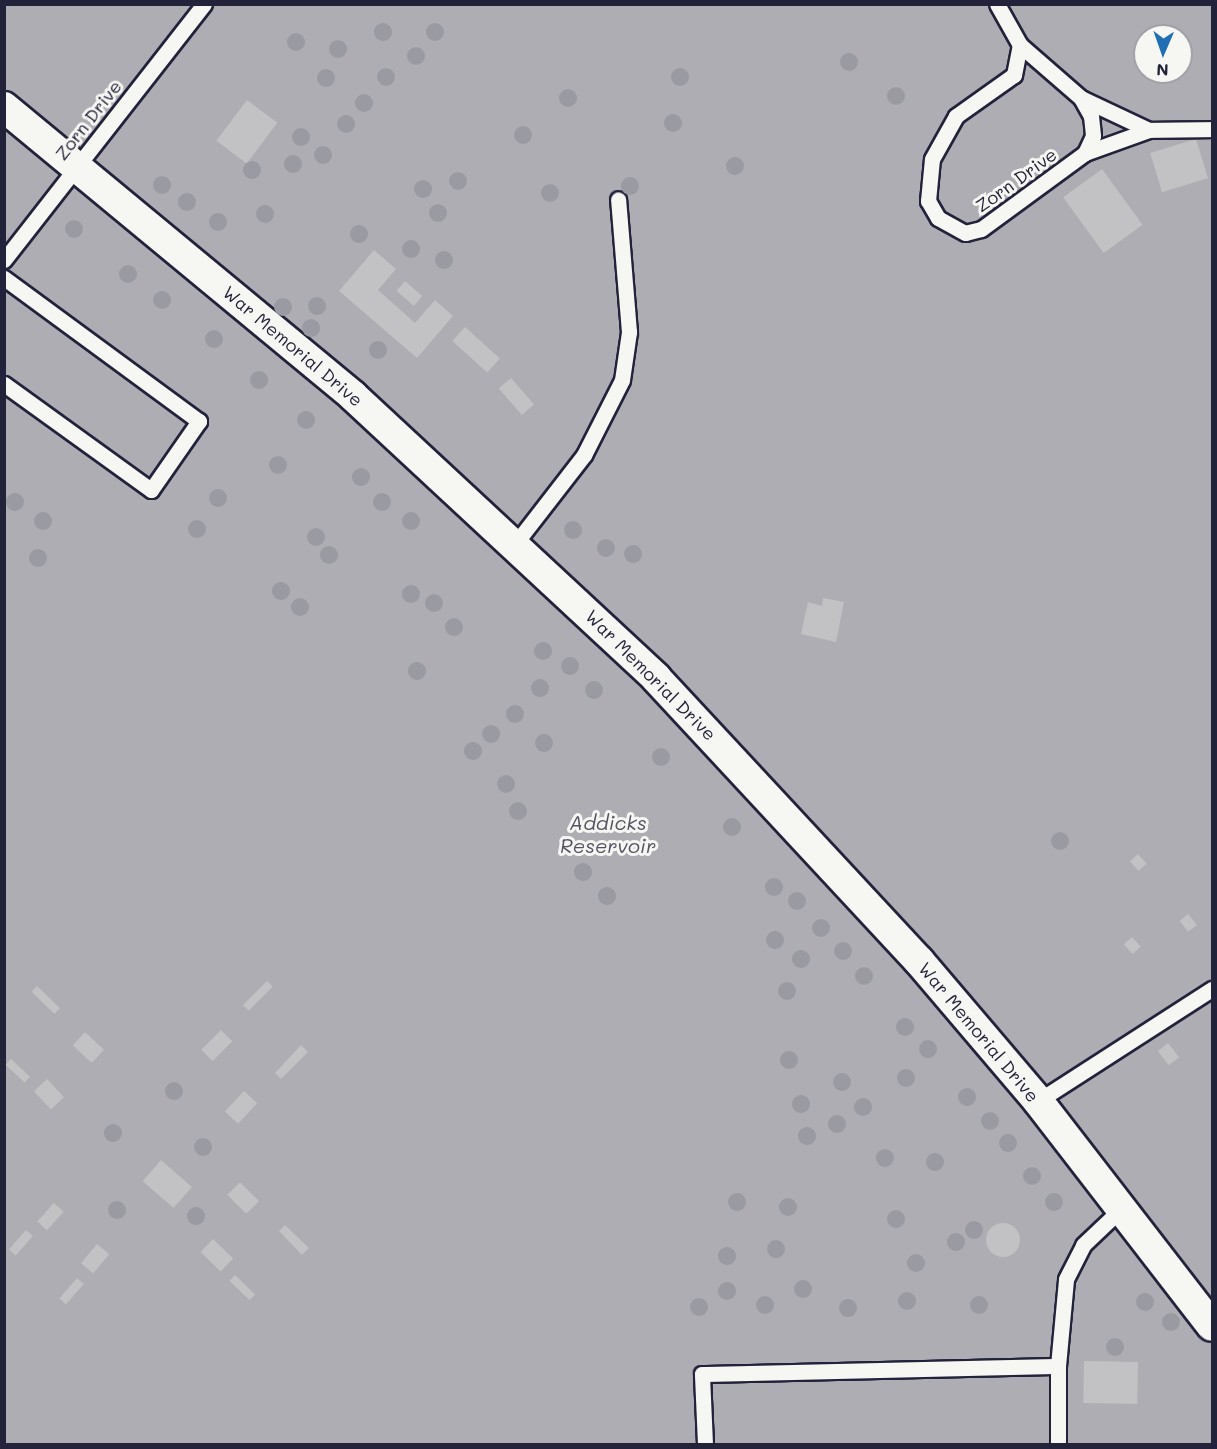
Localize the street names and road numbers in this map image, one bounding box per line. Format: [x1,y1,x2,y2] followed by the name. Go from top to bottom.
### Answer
[50,76,126,164] street label: Zorn Drive
[971,143,1061,217] street label: Zorn Drive
[219,281,367,411] street label: War Memorial Drive
[581,605,721,745] street label: War Memorial Drive
[914,958,1044,1106] street label: War Memorial Drive

